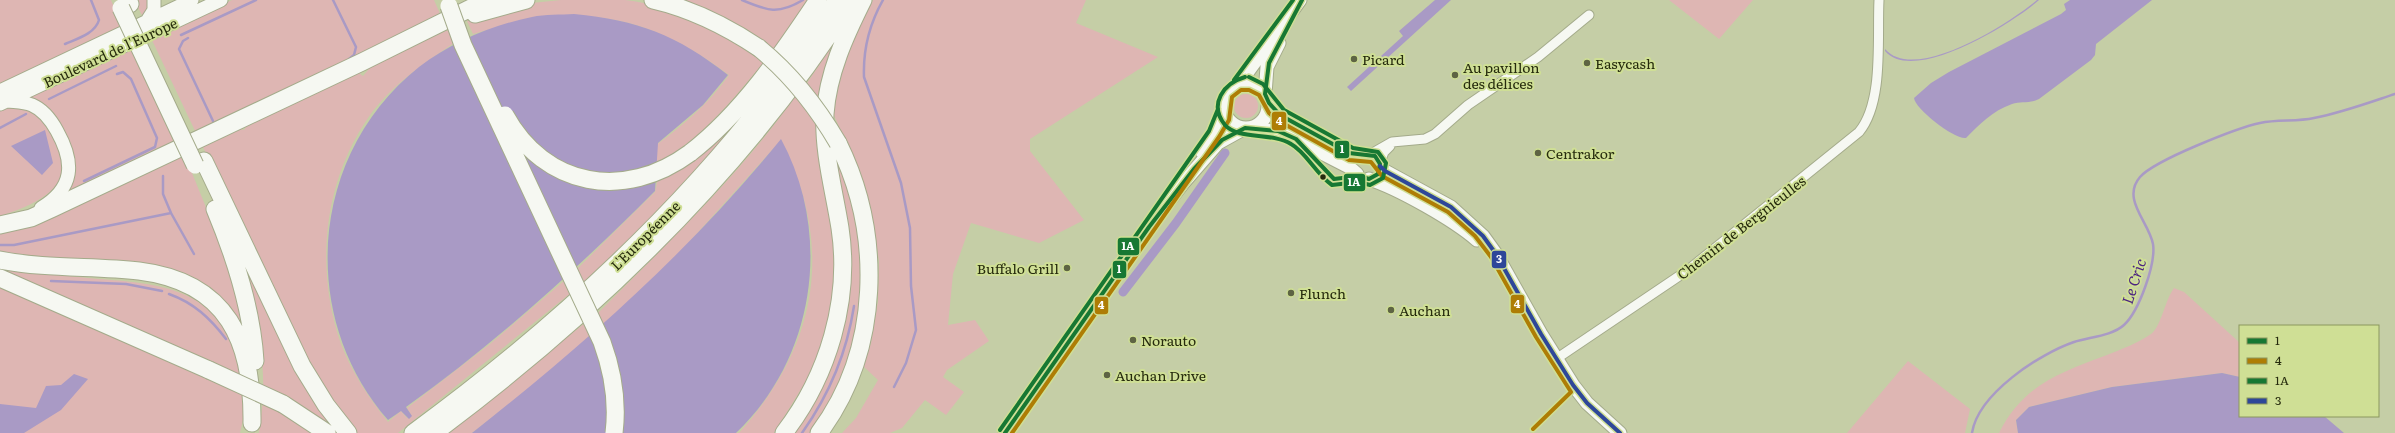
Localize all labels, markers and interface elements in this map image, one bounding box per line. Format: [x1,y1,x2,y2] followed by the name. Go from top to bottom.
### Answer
[40,12,180,92] street label: Boulevard de l'Europe
[1362,49,1405,69] place label: Picard
[1595,53,1655,73] place label: Easycash
[1349,54,1359,64] marker: Picard
[1463,57,1540,93] place label: Au pavillon des délices
[1582,58,1592,68] marker: Easycash
[1450,70,1460,80] marker: Au pavillon des délices
[1271,111,1287,131] line badge: 4
[1276,112,1283,128] text: 4
[1334,140,1350,159] line badge: 1
[1340,140,1345,156] text: 1
[1546,143,1615,163] place label: Centrakor
[1533,148,1543,158] marker: Centrakor
[1673,170,1809,284] street label: Chemin de Bergnieulles
[1318,172,1328,182] unlabelled marker
[1343,173,1366,192] line badge: 1A
[1348,173,1361,189] text: 1A
[606,196,684,274] street label: L'Européenne
[1117,237,1140,256] line badge: 1A
[1122,237,1135,253] text: 1A
[1491,250,1507,269] line badge: 3
[1496,250,1502,266] text: 3
[2115,255,2151,307] water label: Le Cric
[977,258,1059,278] place label: Buffalo Grill
[1112,260,1127,279] line badge: 1
[1117,260,1122,276] text: 1
[1062,263,1072,273] marker: Buffalo Grill
[1299,283,1346,303] place label: Flunch
[1286,288,1296,298] marker: Flunch
[1510,294,1525,314] line badge: 4
[1514,295,1521,311] text: 4
[1094,296,1109,315] line badge: 4
[1098,296,1105,312] text: 4
[1399,300,1450,320] place label: Auchan
[1386,305,1396,315] marker: Auchan
[2239,325,2379,417] legend
[1141,330,1196,350] place label: Norauto
[2275,331,2280,349] text: 1
[1128,335,1138,345] marker: Norauto
[2275,351,2282,369] text: 4
[1115,365,1206,385] place label: Auchan Drive
[1102,370,1112,380] marker: Auchan Drive
[2275,371,2289,389] text: 1A
[2275,391,2282,409] text: 3

